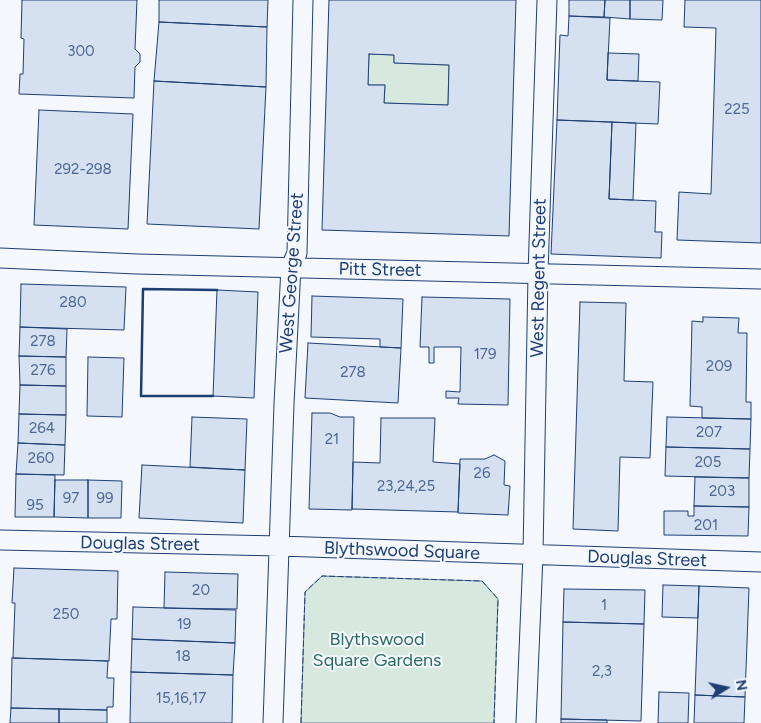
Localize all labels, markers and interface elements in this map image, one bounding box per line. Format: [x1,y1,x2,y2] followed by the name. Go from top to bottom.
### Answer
[67,43,95,61] house number: 300
[724,101,750,119] house number: 225
[54,161,112,179] house number: 292-298
[276,192,308,354] street label: West George Street
[527,198,551,358] street label: West Regent Street
[338,258,422,282] street label: Pitt Street
[59,294,87,312] house number: 280
[30,333,56,351] house number: 278
[474,346,496,364] house number: 179
[706,358,732,376] house number: 209
[31,362,55,380] house number: 276
[340,364,366,382] house number: 278
[29,420,55,438] house number: 264
[696,424,722,442] house number: 207
[325,431,339,449] house number: 21
[28,450,54,468] house number: 260
[695,454,721,472] house number: 205
[474,465,490,483] house number: 26
[377,478,435,496] house number: 23,24,25
[709,483,735,501] house number: 203
[63,490,79,508] house number: 97
[97,490,113,508] house number: 99
[26,497,44,515] house number: 95
[694,517,718,535] house number: 201
[80,532,200,556] street label: Douglas Street
[324,537,480,565] street label: Blythswood Square
[587,546,707,572] street label: Douglas Street
[192,582,210,600] house number: 20
[601,597,607,615] house number: 1
[53,606,79,624] house number: 250
[177,616,191,634] house number: 19
[313,629,441,672] park label: Blythswood Square Gardens
[175,648,191,666] house number: 18
[592,663,612,681] house number: 2,3
[701,663,751,713] north arrow
[732,678,751,692] text: N
[156,690,206,708] house number: 15,16,17

